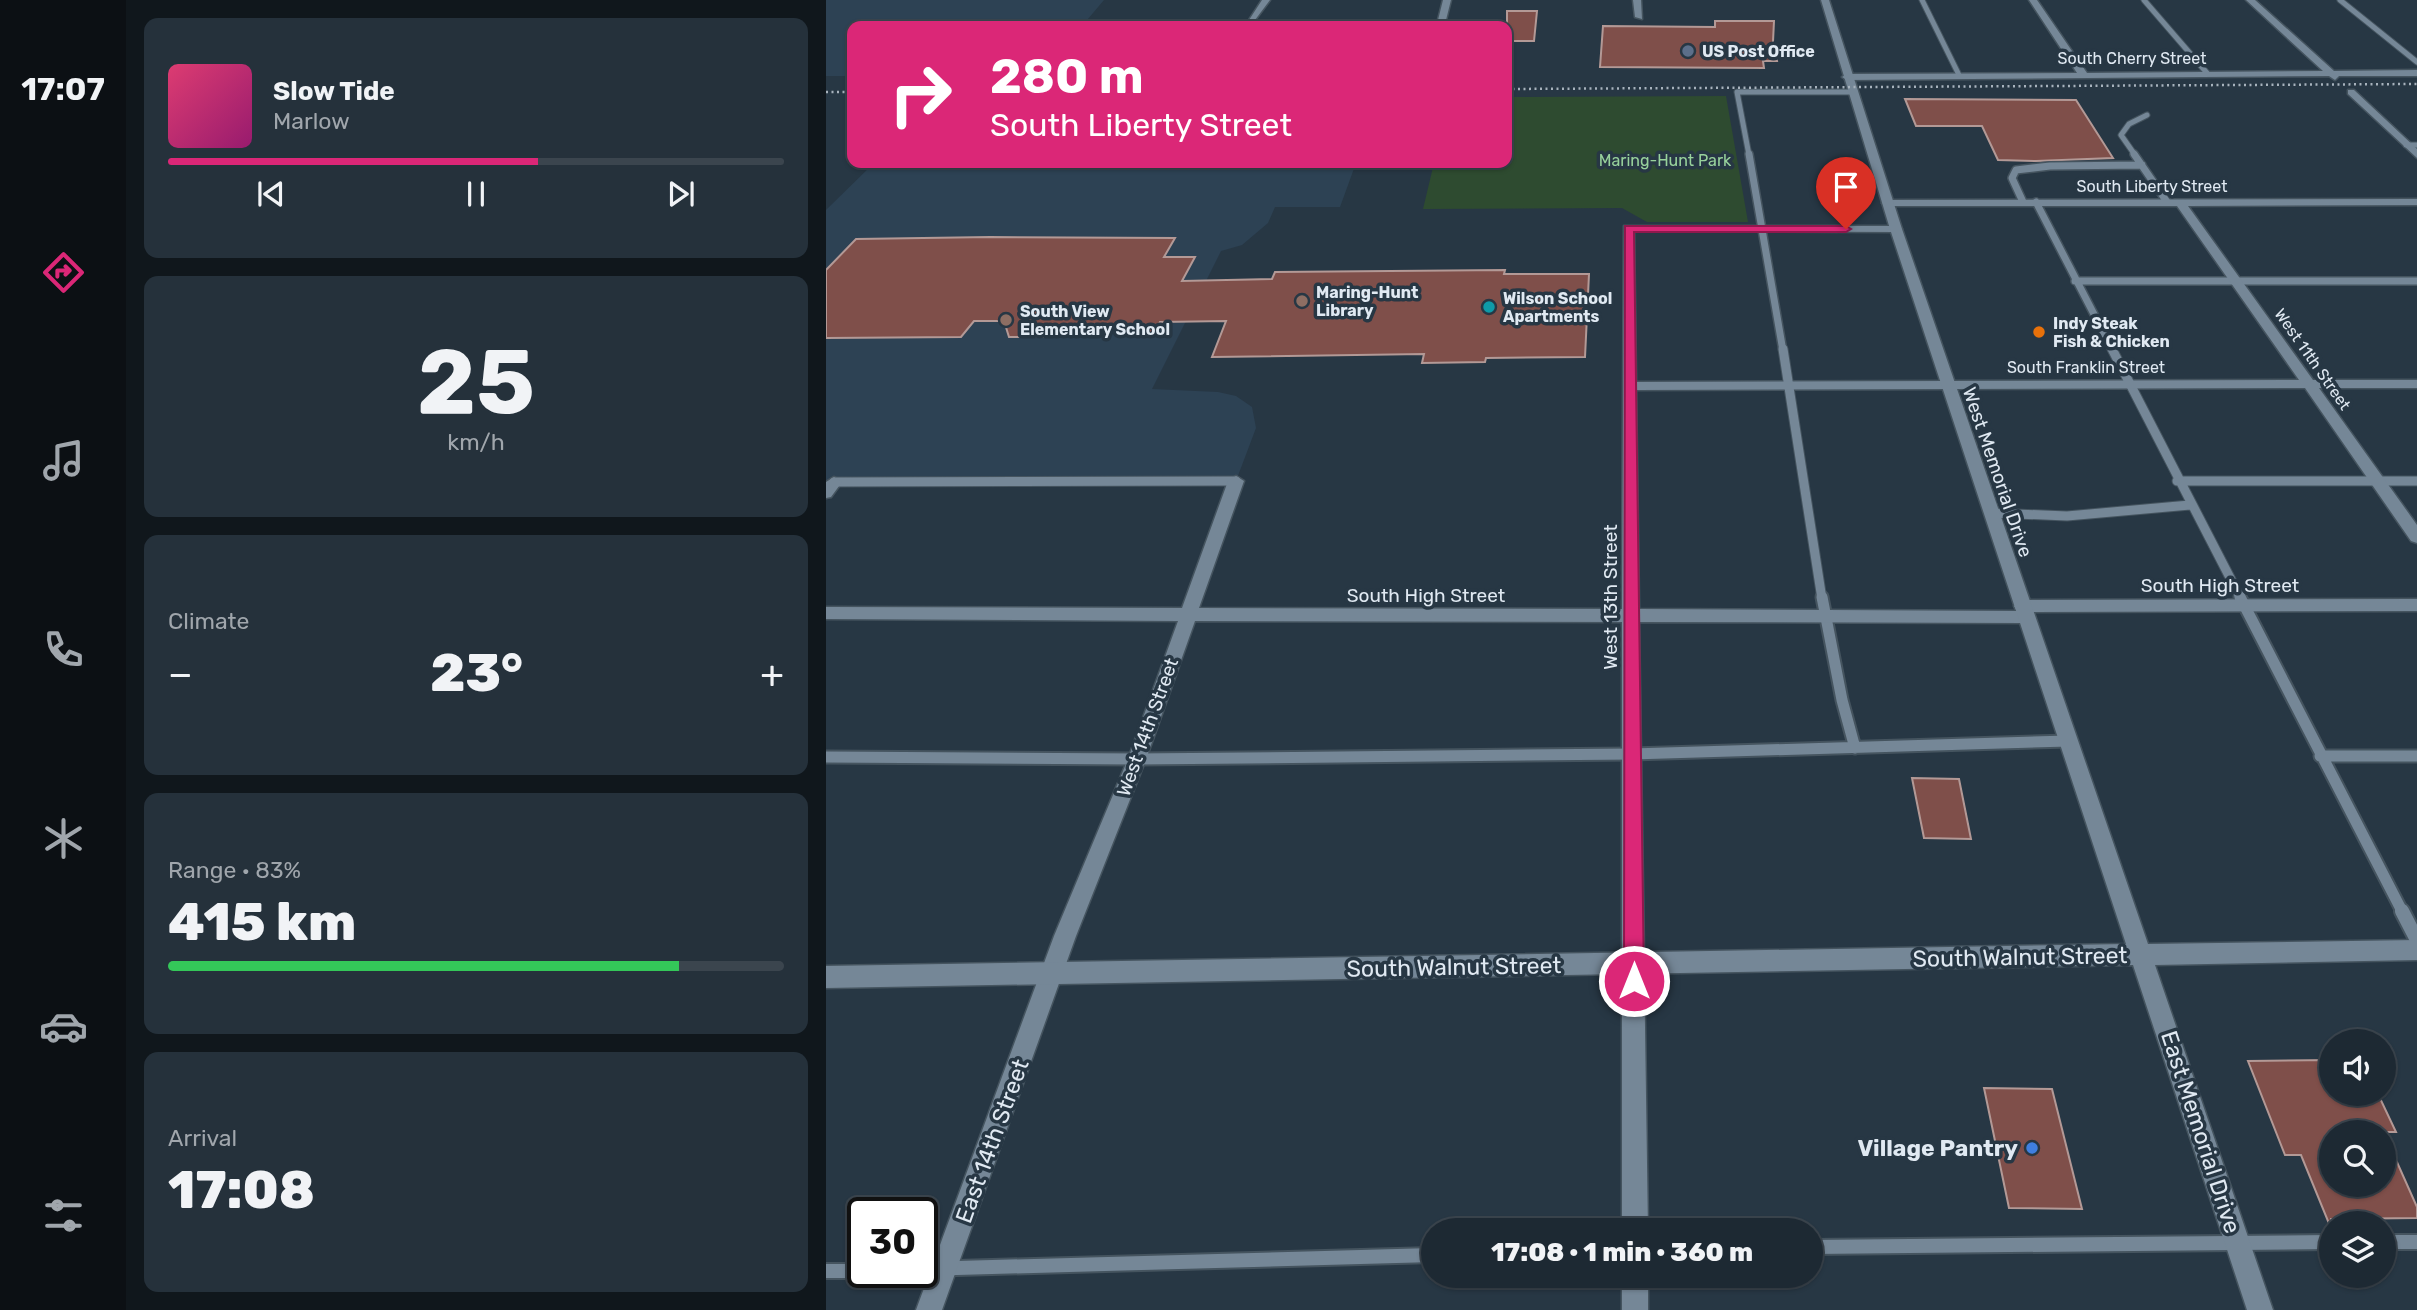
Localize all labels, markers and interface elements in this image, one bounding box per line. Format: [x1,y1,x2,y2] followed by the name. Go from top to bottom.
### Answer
[1702,42,1815,61] place label: US Post Office
[1680,43,1696,59] marker: US Post Office
[990,47,1144,105] text: 280 m
[875,49,966,140] icon: right
[2058,49,2206,68] street label: South Cherry Street
[21,70,105,108] text: 17:07
[273,76,395,107] text: Slow Tide
[990,106,1292,144] text: South Liberty Street
[273,107,350,135] text: Marlow
[1599,151,1732,170] park label: Maring-Hunt Park
[1816,157,1876,229] pin
[1827,168,1865,206] icon: arrive
[252,175,290,213] icon: previous
[457,175,495,213] icon: pause
[662,175,700,213] icon: next
[2077,177,2227,196] street label: South Liberty Street
[39,248,88,297] icon: directions
[1316,283,1419,320] place label: Maring-Hunt Library
[1503,289,1612,326] place label: Wilson School Apartments
[1294,293,1310,309] marker: Maring-Hunt Library
[1481,299,1497,315] marker: Wilson School Apartments
[1020,302,1170,339] place label: South View Elementary School
[2270,305,2355,414] street label: West 11th Street
[998,312,1014,328] marker: South View Elementary School
[2053,314,2170,351] place label: Indy Steak Fish & Chicken
[2031,324,2047,340] marker: Indy Steak Fish & Chicken
[417,328,535,436] text: 25
[2007,358,2165,377] street label: South Franklin Street
[1958,384,2037,560] street label: West Memorial Drive
[447,428,505,456] text: km/h
[39,436,88,485] icon: music
[1599,524,1622,670] street label: West 13th Street
[2141,574,2300,597] street label: South High Street
[1347,584,1506,607] street label: South High Street
[168,607,249,635] text: Climate
[39,625,88,674] icon: phone
[430,642,523,704] text: 23°
[168,651,193,697] text: −
[760,651,784,697] text: +
[1112,654,1183,800] street label: West 14th Street
[39,814,88,863] icon: climate
[168,856,301,884] text: Range · 83%
[168,891,356,953] text: 415 km
[1912,941,2128,973] street label: South Walnut Street
[1597,944,1671,1018] position arrow
[1346,951,1562,983] street label: South Walnut Street
[39,1002,88,1051] icon: car
[2155,1027,2247,1237] street label: East Memorial Drive
[2319,1029,2396,1288] map controls
[2319,1029,2396,1106] button: sound
[949,1055,1035,1227] street label: East 14th Street
[2319,1120,2396,1197] button: search
[168,1124,237,1152] text: Arrival
[1857,1134,2018,1162] place label: Village Pantry
[2024,1140,2040,1156] marker: Village Pantry
[168,1159,315,1221] text: 17:08
[39,1191,88,1240] icon: filters
[847,1197,938,1288] speed limit sign: 30
[2319,1211,2396,1288] button: layers
[1491,1237,1753,1268] text: 17:08 · 1 min · 360 m

